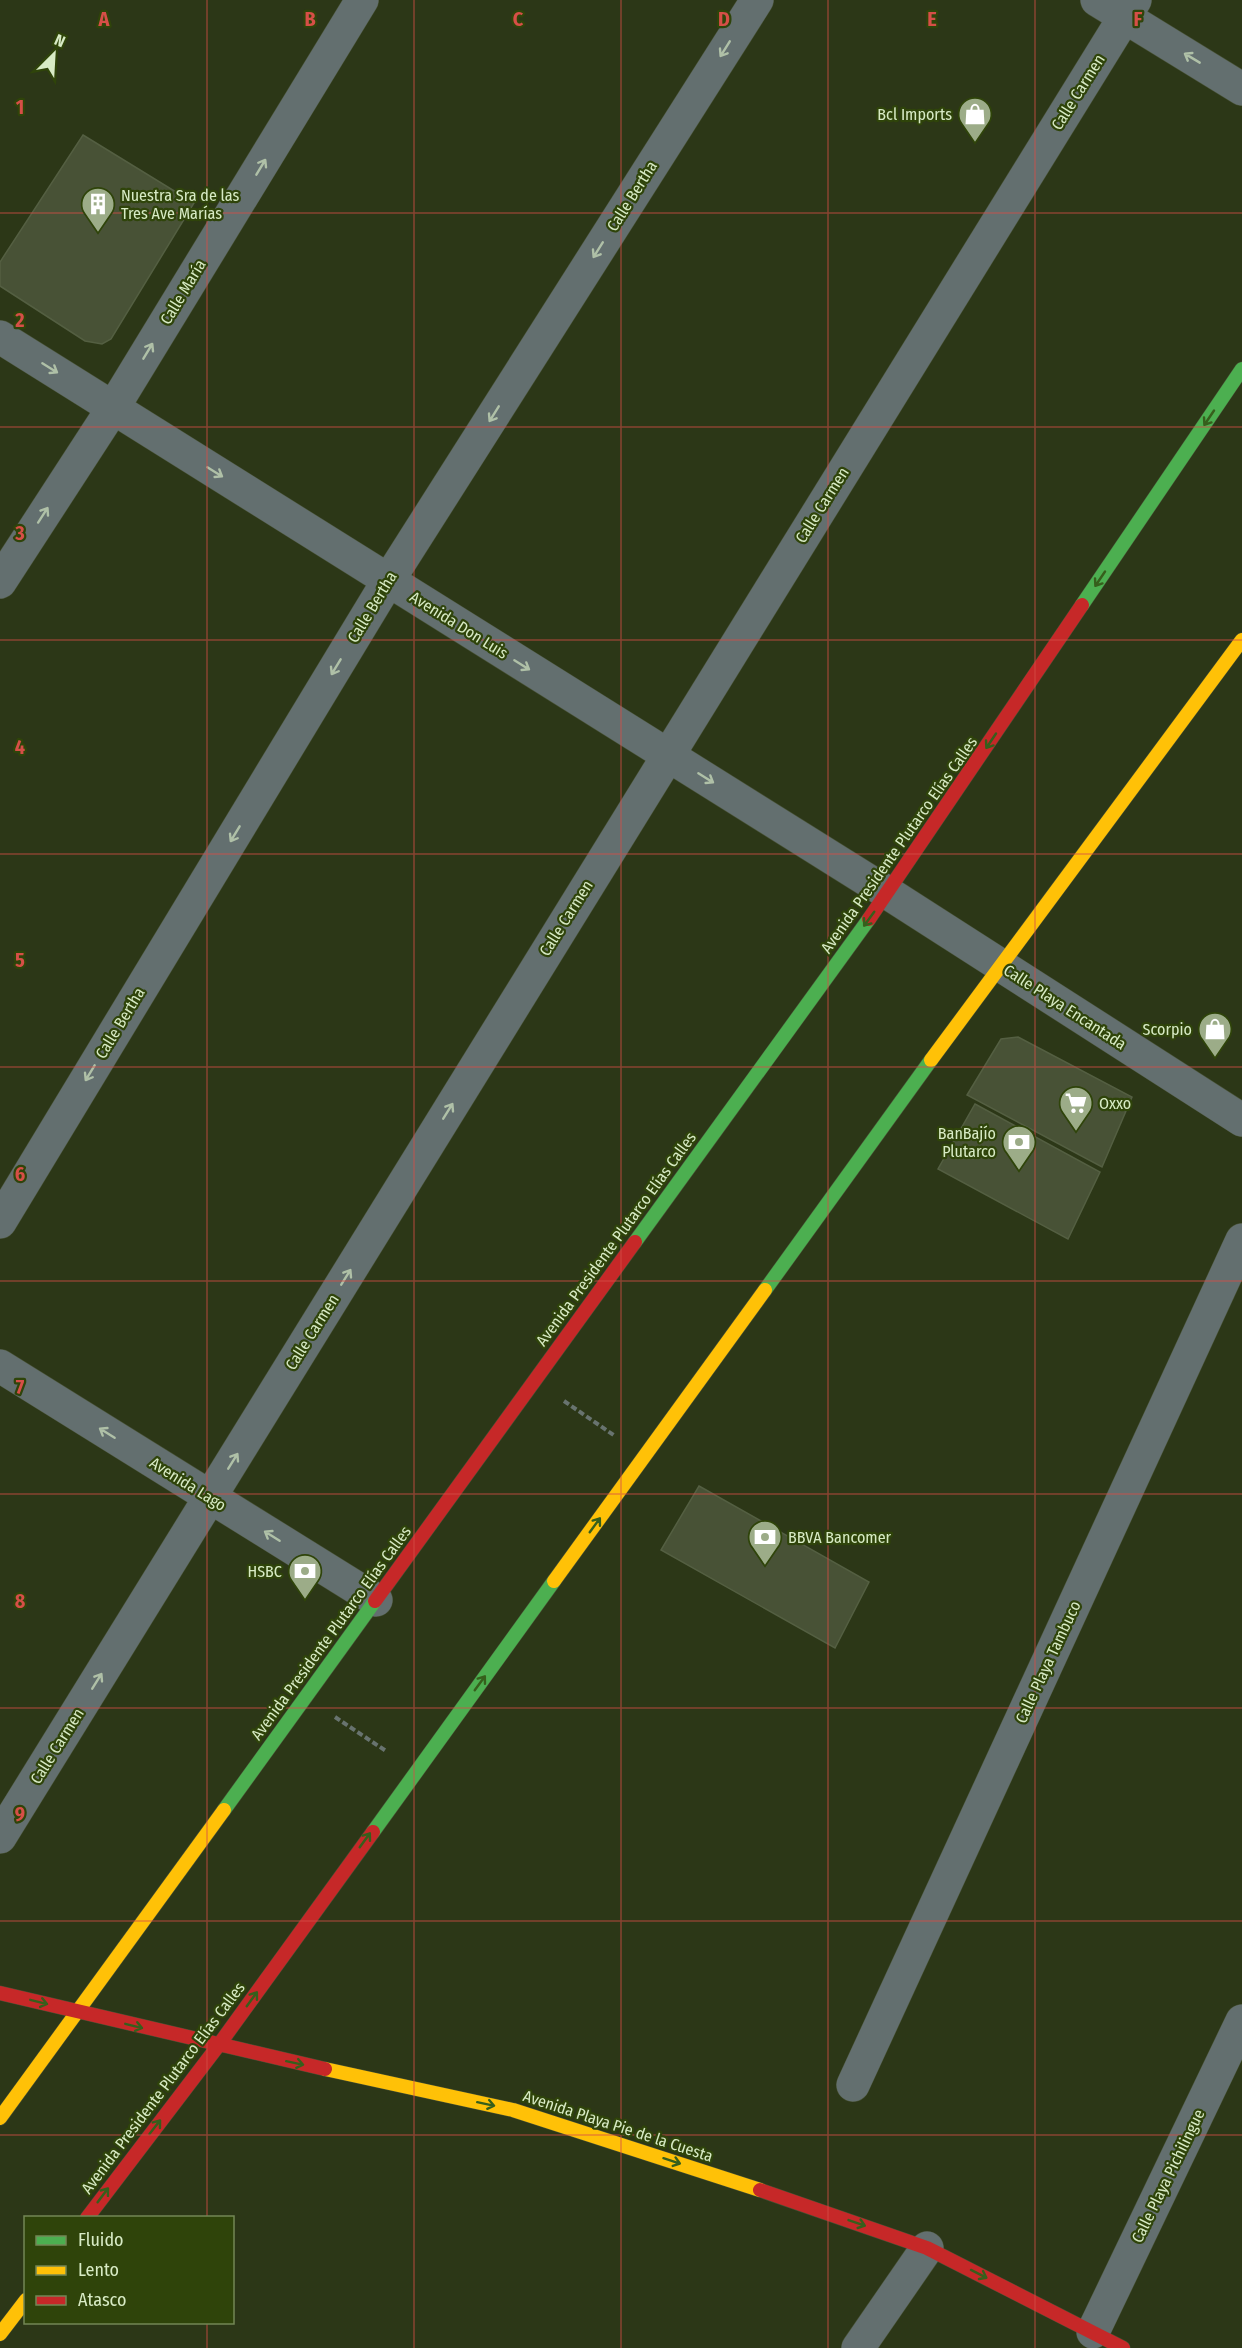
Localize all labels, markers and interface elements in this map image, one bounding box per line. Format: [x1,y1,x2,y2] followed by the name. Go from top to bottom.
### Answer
[98,7,111,31] text: A
[304,7,316,31] text: B
[513,7,524,31] text: C
[718,7,730,31] text: D
[927,7,937,31] text: E
[1134,7,1143,31] text: F
[24,24,84,84] north arrow
[52,30,68,51] text: N
[719,41,732,58] one-way arrow
[1047,51,1109,133] street label: Calle Carmen
[1184,52,1201,64] one-way arrow
[16,95,24,119] text: 1
[957,96,993,143] shop icon: Bcl Imports
[877,105,952,124] place label: Bcl Imports
[603,157,661,235] street label: Calle Bertha
[254,158,267,175] one-way arrow
[80,186,116,233] building icon: Nuestra Sra de las Tres Ave Marías
[121,186,239,223] place label: Nuestra Sra de las Tres Ave Marías
[592,241,605,258] one-way arrow
[156,256,210,328] street label: Calle María
[14,308,25,332] text: 2
[142,343,154,360] one-way arrow
[41,362,58,375] one-way arrow
[488,405,500,422] one-way arrow
[1203,409,1215,426] one-way arrow
[791,464,853,546] street label: Calle Carmen
[206,466,223,479] one-way arrow
[37,507,50,524] one-way arrow
[14,521,25,545] text: 3
[343,568,401,646] street label: Calle Bertha
[1094,571,1106,587] one-way arrow
[406,587,512,663] street label: Avenida Don Luis
[329,658,341,675] one-way arrow
[513,659,530,671] one-way arrow
[985,732,997,748] one-way arrow
[817,733,981,957] street label: Avenida Presidente Plutarco Elías Calles
[15,735,25,759] text: 4
[697,773,714,785] one-way arrow
[228,825,240,842] one-way arrow
[535,877,597,959] street label: Calle Carmen
[863,911,875,927] one-way arrow
[15,948,25,972] text: 5
[1000,960,1130,1054] street label: Calle Playa Encantada
[91,984,149,1062] street label: Calle Bertha
[1197,1011,1233,1058] shop icon: Scorpio
[1143,1020,1192,1039] place label: Scorpio
[84,1064,96,1081] one-way arrow
[1058,1085,1094,1132] supermarket icon: Oxxo
[1099,1094,1131,1113] place label: Oxxo
[442,1103,454,1120] one-way arrow
[938,1124,996,1161] place label: BanBajío Plutarco
[1001,1124,1037,1171] bank icon: BanBajío Plutarco
[532,1128,700,1350] street label: Avenida Presidente Plutarco Elías Calles
[15,1162,25,1186] text: 6
[340,1269,352,1286] one-way arrow
[281,1291,343,1373] street label: Calle Carmen
[16,1375,25,1399] text: 7
[99,1427,116,1439] one-way arrow
[146,1453,230,1515] street label: Avenida Lago
[227,1453,239,1470] one-way arrow
[589,1518,601,1534] one-way arrow
[747,1519,783,1566] bank icon: BBVA Bancomer
[247,1522,415,1744] street label: Avenida Presidente Plutarco Elías Calles
[788,1528,892,1547] place label: BBVA Bancomer
[264,1530,281,1542] one-way arrow
[287,1553,323,1600] bank icon: HSBC
[247,1562,282,1581] place label: HSBC
[15,1589,26,1613] text: 8
[1011,1598,1085,1726] street label: Calle Playa Tambuco
[92,1673,104,1690] one-way arrow
[474,1675,486,1691] one-way arrow
[26,1705,88,1787] street label: Calle Carmen
[15,1802,25,1826] text: 9
[359,1833,371,1849] one-way arrow
[77,1978,249,2197] street label: Avenida Presidente Plutarco Elías Calles
[246,1991,258,2007] one-way arrow
[29,1997,48,2009] one-way arrow
[124,2020,143,2032] one-way arrow
[285,2058,305,2069] one-way arrow
[521,2086,715,2166] street label: Avenida Playa Pie de la Cuesta
[476,2099,495,2110] one-way arrow
[1127,2106,1209,2246] street label: Calle Playa Pichilingue
[149,2119,162,2135] one-way arrow
[662,2156,681,2167] one-way arrow
[97,2188,109,2204] one-way arrow
[24,2216,234,2324] legend
[847,2219,866,2230] one-way arrow
[78,2229,124,2251] text: Fluido
[78,2259,119,2281] text: Lento
[969,2269,987,2280] one-way arrow
[78,2289,126,2311] text: Atasco

